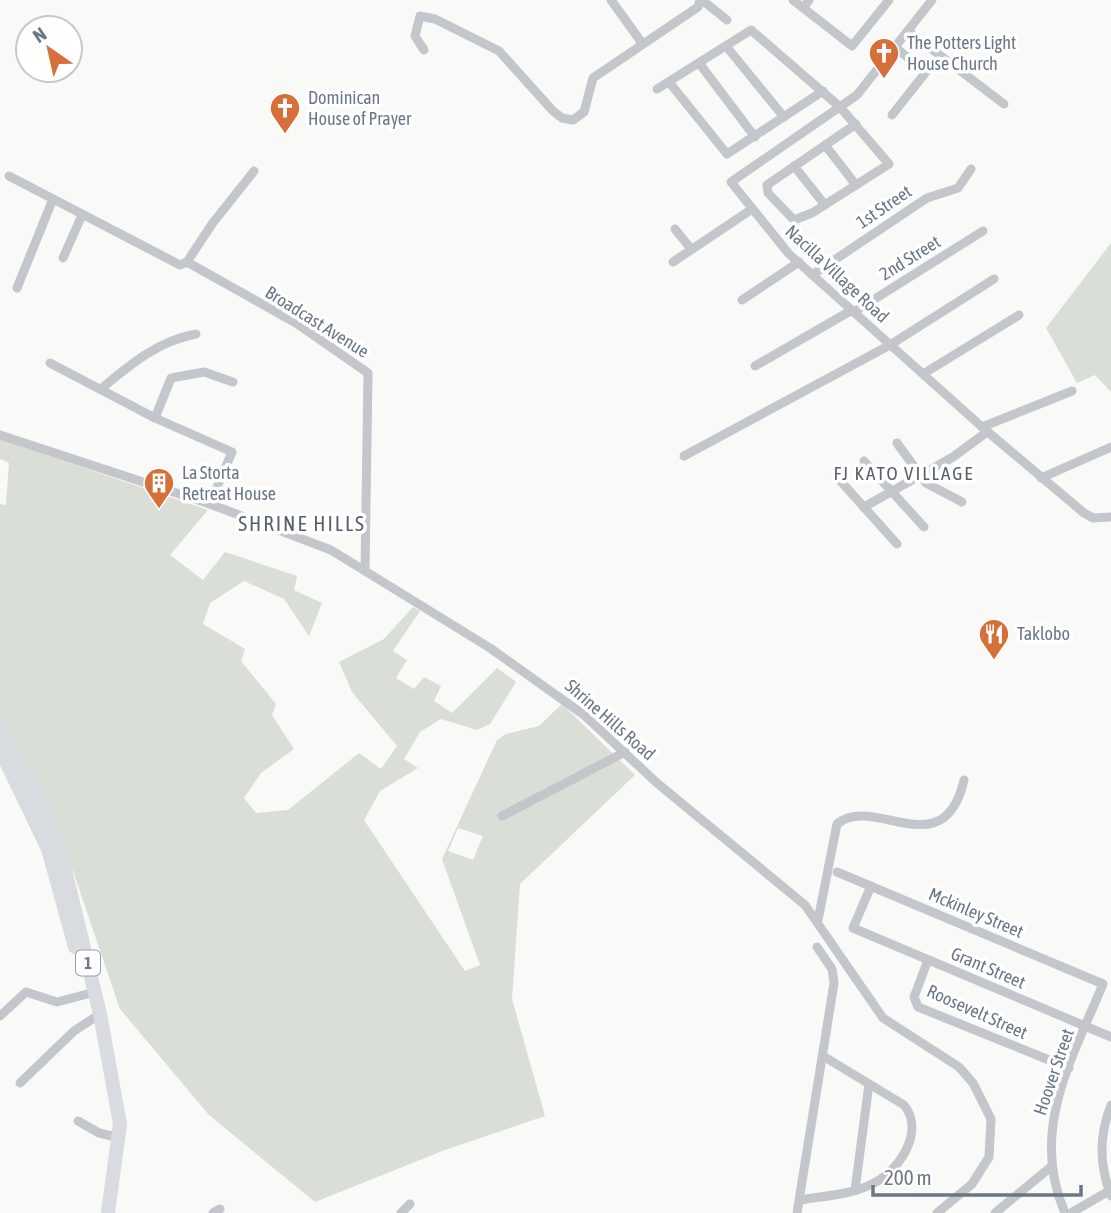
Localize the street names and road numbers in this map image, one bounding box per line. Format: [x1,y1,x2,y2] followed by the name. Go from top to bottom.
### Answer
[852,181,915,233] street label: 1st Street
[781,220,893,327] street label: Nacilla Village Road
[875,231,944,284] street label: 2nd Street
[262,281,373,362] street label: Broadcast Avenue
[561,675,660,764] street label: Shrine Hills Road
[926,883,1027,942] street label: Mckinley Street
[948,942,1029,993] street label: Grant Street
[76,951,100,976] road number: 1
[924,980,1031,1043] street label: Roosevelt Street
[1029,1026,1078,1118] street label: Hoover Street

